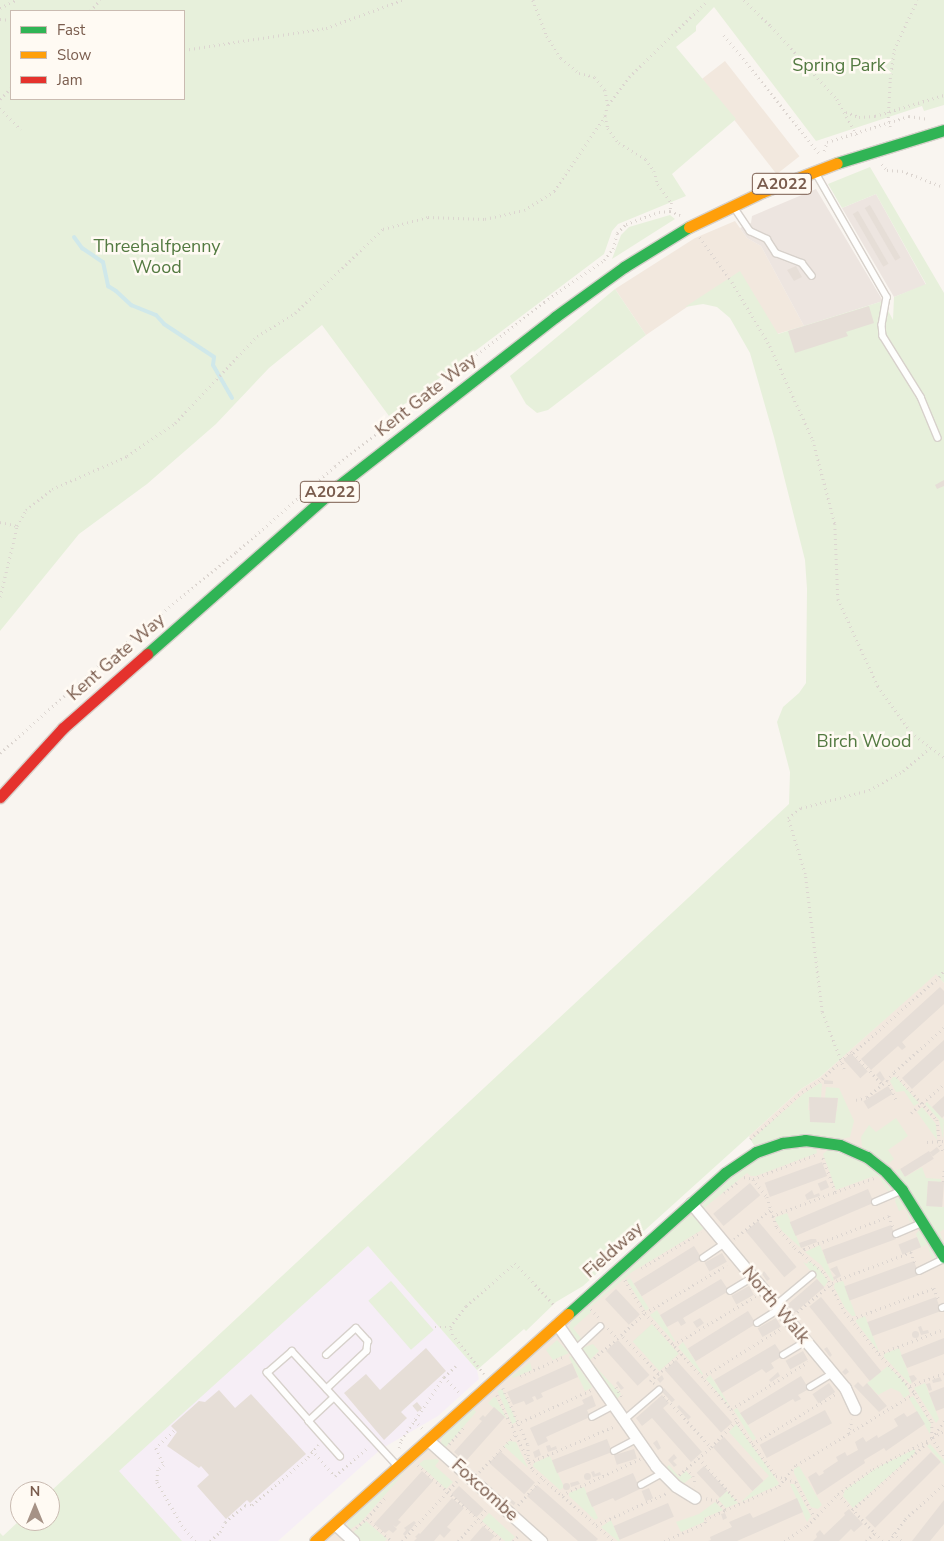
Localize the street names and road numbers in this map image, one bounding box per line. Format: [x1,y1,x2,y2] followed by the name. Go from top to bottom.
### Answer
[751,170,813,198] road number: A2022
[371,349,481,441] street label: Kent Gate Way
[299,478,361,506] road number: A2022
[63,609,169,705] street label: Kent Gate Way
[579,1218,647,1282] street label: Fieldway
[737,1262,815,1348] street label: North Walk
[447,1454,523,1526] street label: Foxcombe

